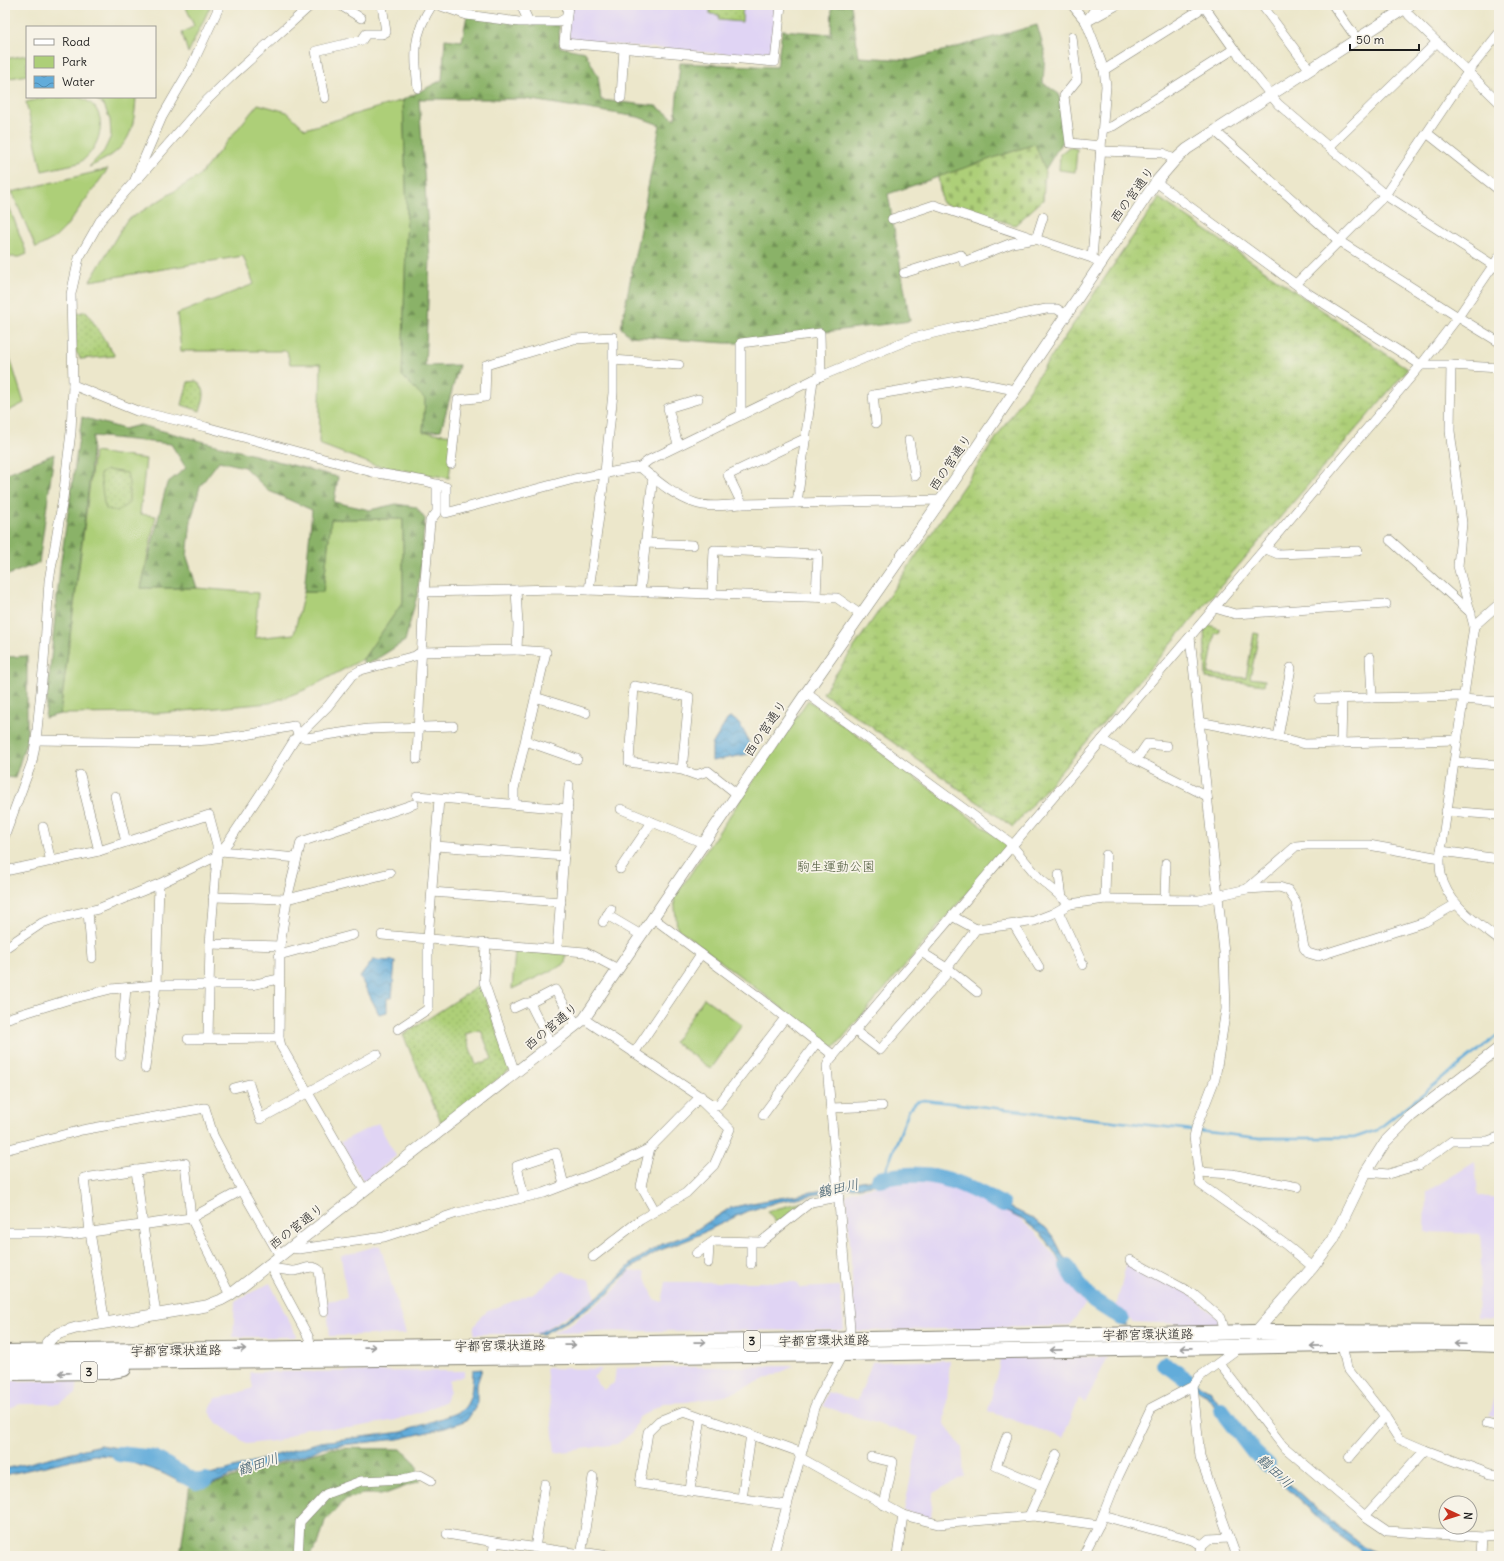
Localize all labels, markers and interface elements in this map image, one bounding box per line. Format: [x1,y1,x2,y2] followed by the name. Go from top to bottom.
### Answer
[26,26,156,98] legend
[1350,26,1419,52] scale bar
[1356,32,1385,47] text: 50 m
[62,34,90,49] text: Road
[62,54,87,69] text: Park
[62,74,95,89] text: Water
[1106,163,1158,226] street label: 西の宮通り
[925,431,976,494] street label: 西の宮通り
[740,697,791,760] street label: 西の宮通り
[797,858,875,875] park label: 駒生運動公園
[521,999,582,1054] street label: 西の宮通り
[816,1175,860,1201] water label: 鶴田川
[265,1200,327,1253] street label: 西の宮通り
[1102,1325,1194,1344] street label: 宇都宮環状道路
[744,1331,760,1351] road number: 3
[778,1331,870,1350] street label: 宇都宮環状道路
[454,1336,546,1355] street label: 宇都宮環状道路
[693,1338,706,1346] one-way arrow
[1454,1340,1467,1348] one-way arrow
[130,1341,222,1360] street label: 宇都宮環状道路
[563,1341,576,1348] one-way arrow
[1310,1342,1323,1349] one-way arrow
[363,1343,376,1351] one-way arrow
[1180,1344,1193,1352] one-way arrow
[233,1345,246,1353] one-way arrow
[1050,1346,1063,1354] one-way arrow
[81,1362,97,1382] road number: 3
[58,1369,71,1376] one-way arrow
[235,1449,281,1479] water label: 鶴田川
[1254,1450,1296,1492] water label: 鶴田川
[1438,1495,1478,1535] north arrow
[1461,1511,1475,1520] text: N

